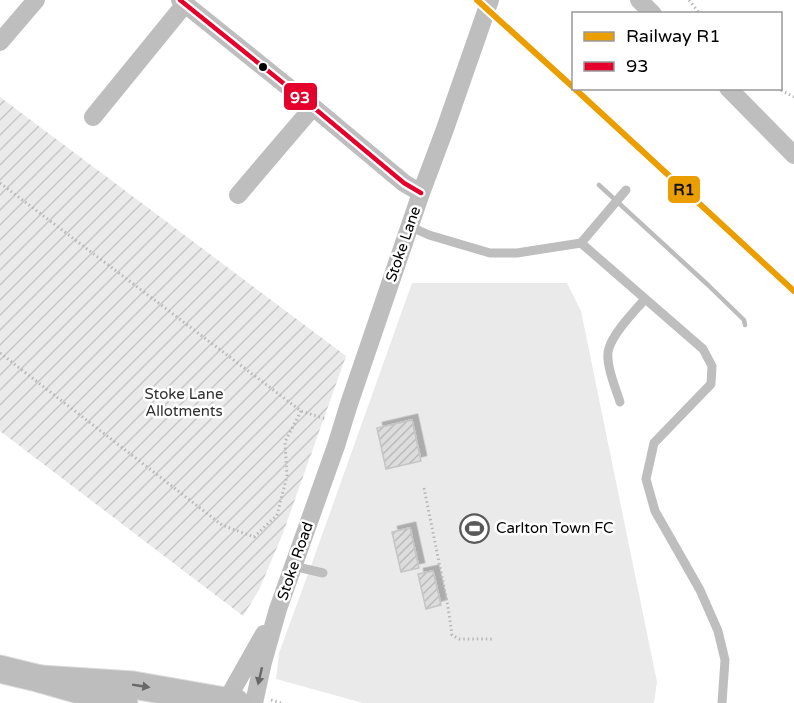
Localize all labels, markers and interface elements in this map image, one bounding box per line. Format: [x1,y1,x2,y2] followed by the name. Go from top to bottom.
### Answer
[572,12,782,90] legend
[626,25,720,47] text: Railway R1
[626,55,649,77] text: 93
[257,61,269,73] unlabelled marker
[283,82,318,111] line badge: 93
[290,88,310,108] text: 93
[667,175,701,204] line badge: R1
[673,180,695,200] text: R1
[382,204,424,284] street label: Stoke Lane
[145,385,223,420] park label: Stoke Lane Allotments
[459,512,491,544] sports icon: Carlton Town FC
[273,519,317,603] street label: Stoke Road
[496,519,613,537] place label: Carlton Town FC
[255,667,264,686] one-way arrow
[132,682,151,691] one-way arrow

